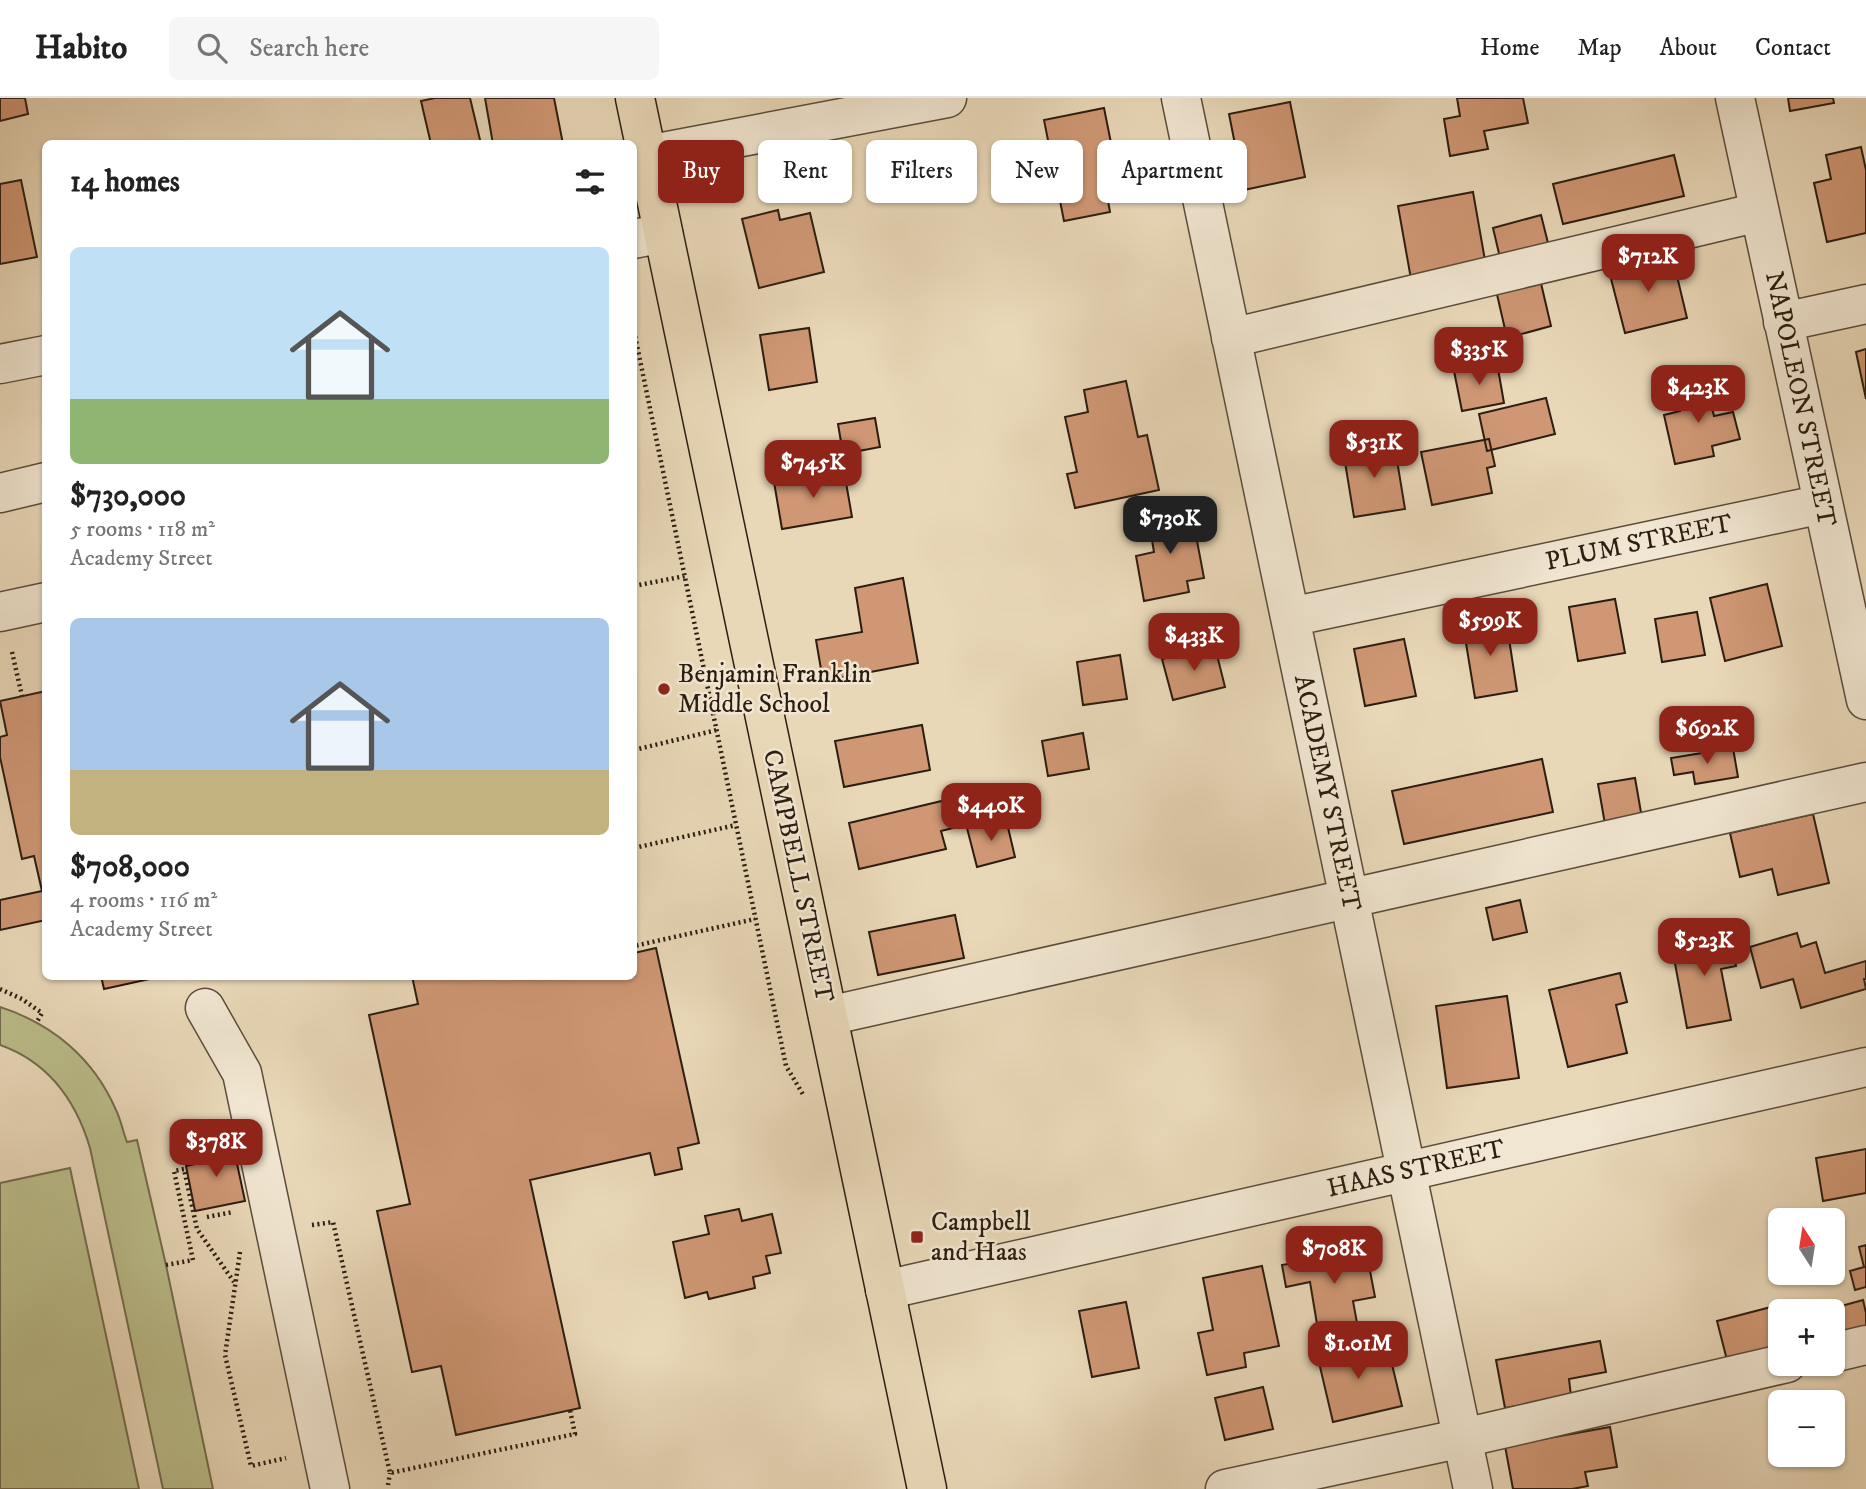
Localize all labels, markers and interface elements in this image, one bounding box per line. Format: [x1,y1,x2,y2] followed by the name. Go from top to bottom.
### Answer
[169,17,659,80] search box
[35,28,127,69] text: Habito
[193,29,231,67] icon: search
[249,32,369,65] text: Search here
[1480,33,1539,63] text: Home
[1577,33,1622,63] text: Map
[1660,33,1717,63] text: About
[1755,33,1831,63] text: Contact
[658,140,744,203] chip: Buy
[758,140,852,203] chip: Rent
[866,140,977,203] chip: Filters
[991,140,1083,203] chip: New
[1097,140,1247,203] chip: Apartment
[571,163,609,201] icon: filters
[70,164,180,201] text: 14 homes
[1599,234,1697,294] pin: $712K
[1618,242,1678,271] text: $712K
[1757,268,1843,530] street label: NAPOLEON STREET
[277,292,403,418] icon: home
[1430,328,1528,387] pin: $335K
[1450,335,1508,364] text: $335K
[1649,366,1747,425] pin: $423K
[1667,373,1729,402] text: $423K
[1325,420,1423,480] pin: $531K
[1345,428,1403,457] text: $531K
[764,440,862,500] pin: $745K
[781,448,845,477] text: $745K
[70,478,186,515] text: $730,000
[1121,496,1219,556] pin: $730K
[1139,504,1201,533] text: $730K
[1543,507,1736,579] street label: PLUM STREET
[70,515,215,544] text: 5 rooms · 118 m²
[70,544,213,573] text: Academy Street
[1441,598,1539,658] pin: $599K
[1458,606,1522,635] text: $599K
[1145,614,1243,673] pin: $433K
[1164,621,1224,650] text: $433K
[678,658,872,721] place label: Benjamin Franklin Middle School
[277,663,403,789] icon: home
[1286,672,1368,914] street label: ACADEMY STREET
[656,681,672,697] marker: Benjamin Franklin Middle School
[1658,706,1756,766] pin: $692K
[1675,714,1739,743] text: $692K
[755,747,841,1006] street label: CAMPBELL STREET
[942,784,1040,843] pin: $440K
[957,791,1025,820] text: $440K
[70,849,190,886] text: $708,000
[70,886,217,915] text: 4 rooms · 116 m²
[70,915,213,944] text: Academy Street
[1655,918,1753,978] pin: $523K
[1674,926,1734,955] text: $523K
[167,1119,265,1179] pin: $378K
[186,1127,246,1156] text: $378K
[1324,1132,1508,1205] street label: HAAS STREET
[931,1206,1031,1269] place label: Campbell and Haas
[1768,1208,1844,1284] north arrow
[1768,1208,1845,1467] map controls
[1285,1226,1383,1286] pin: $708K
[909,1229,925,1245] marker: Campbell and Haas
[1302,1234,1366,1263] text: $708K
[1768,1299,1845,1376] button: +
[1301,1322,1415,1381] pin: $1.01M
[1324,1329,1392,1358] text: $1.01M
[1768,1390,1845,1467] button: −

